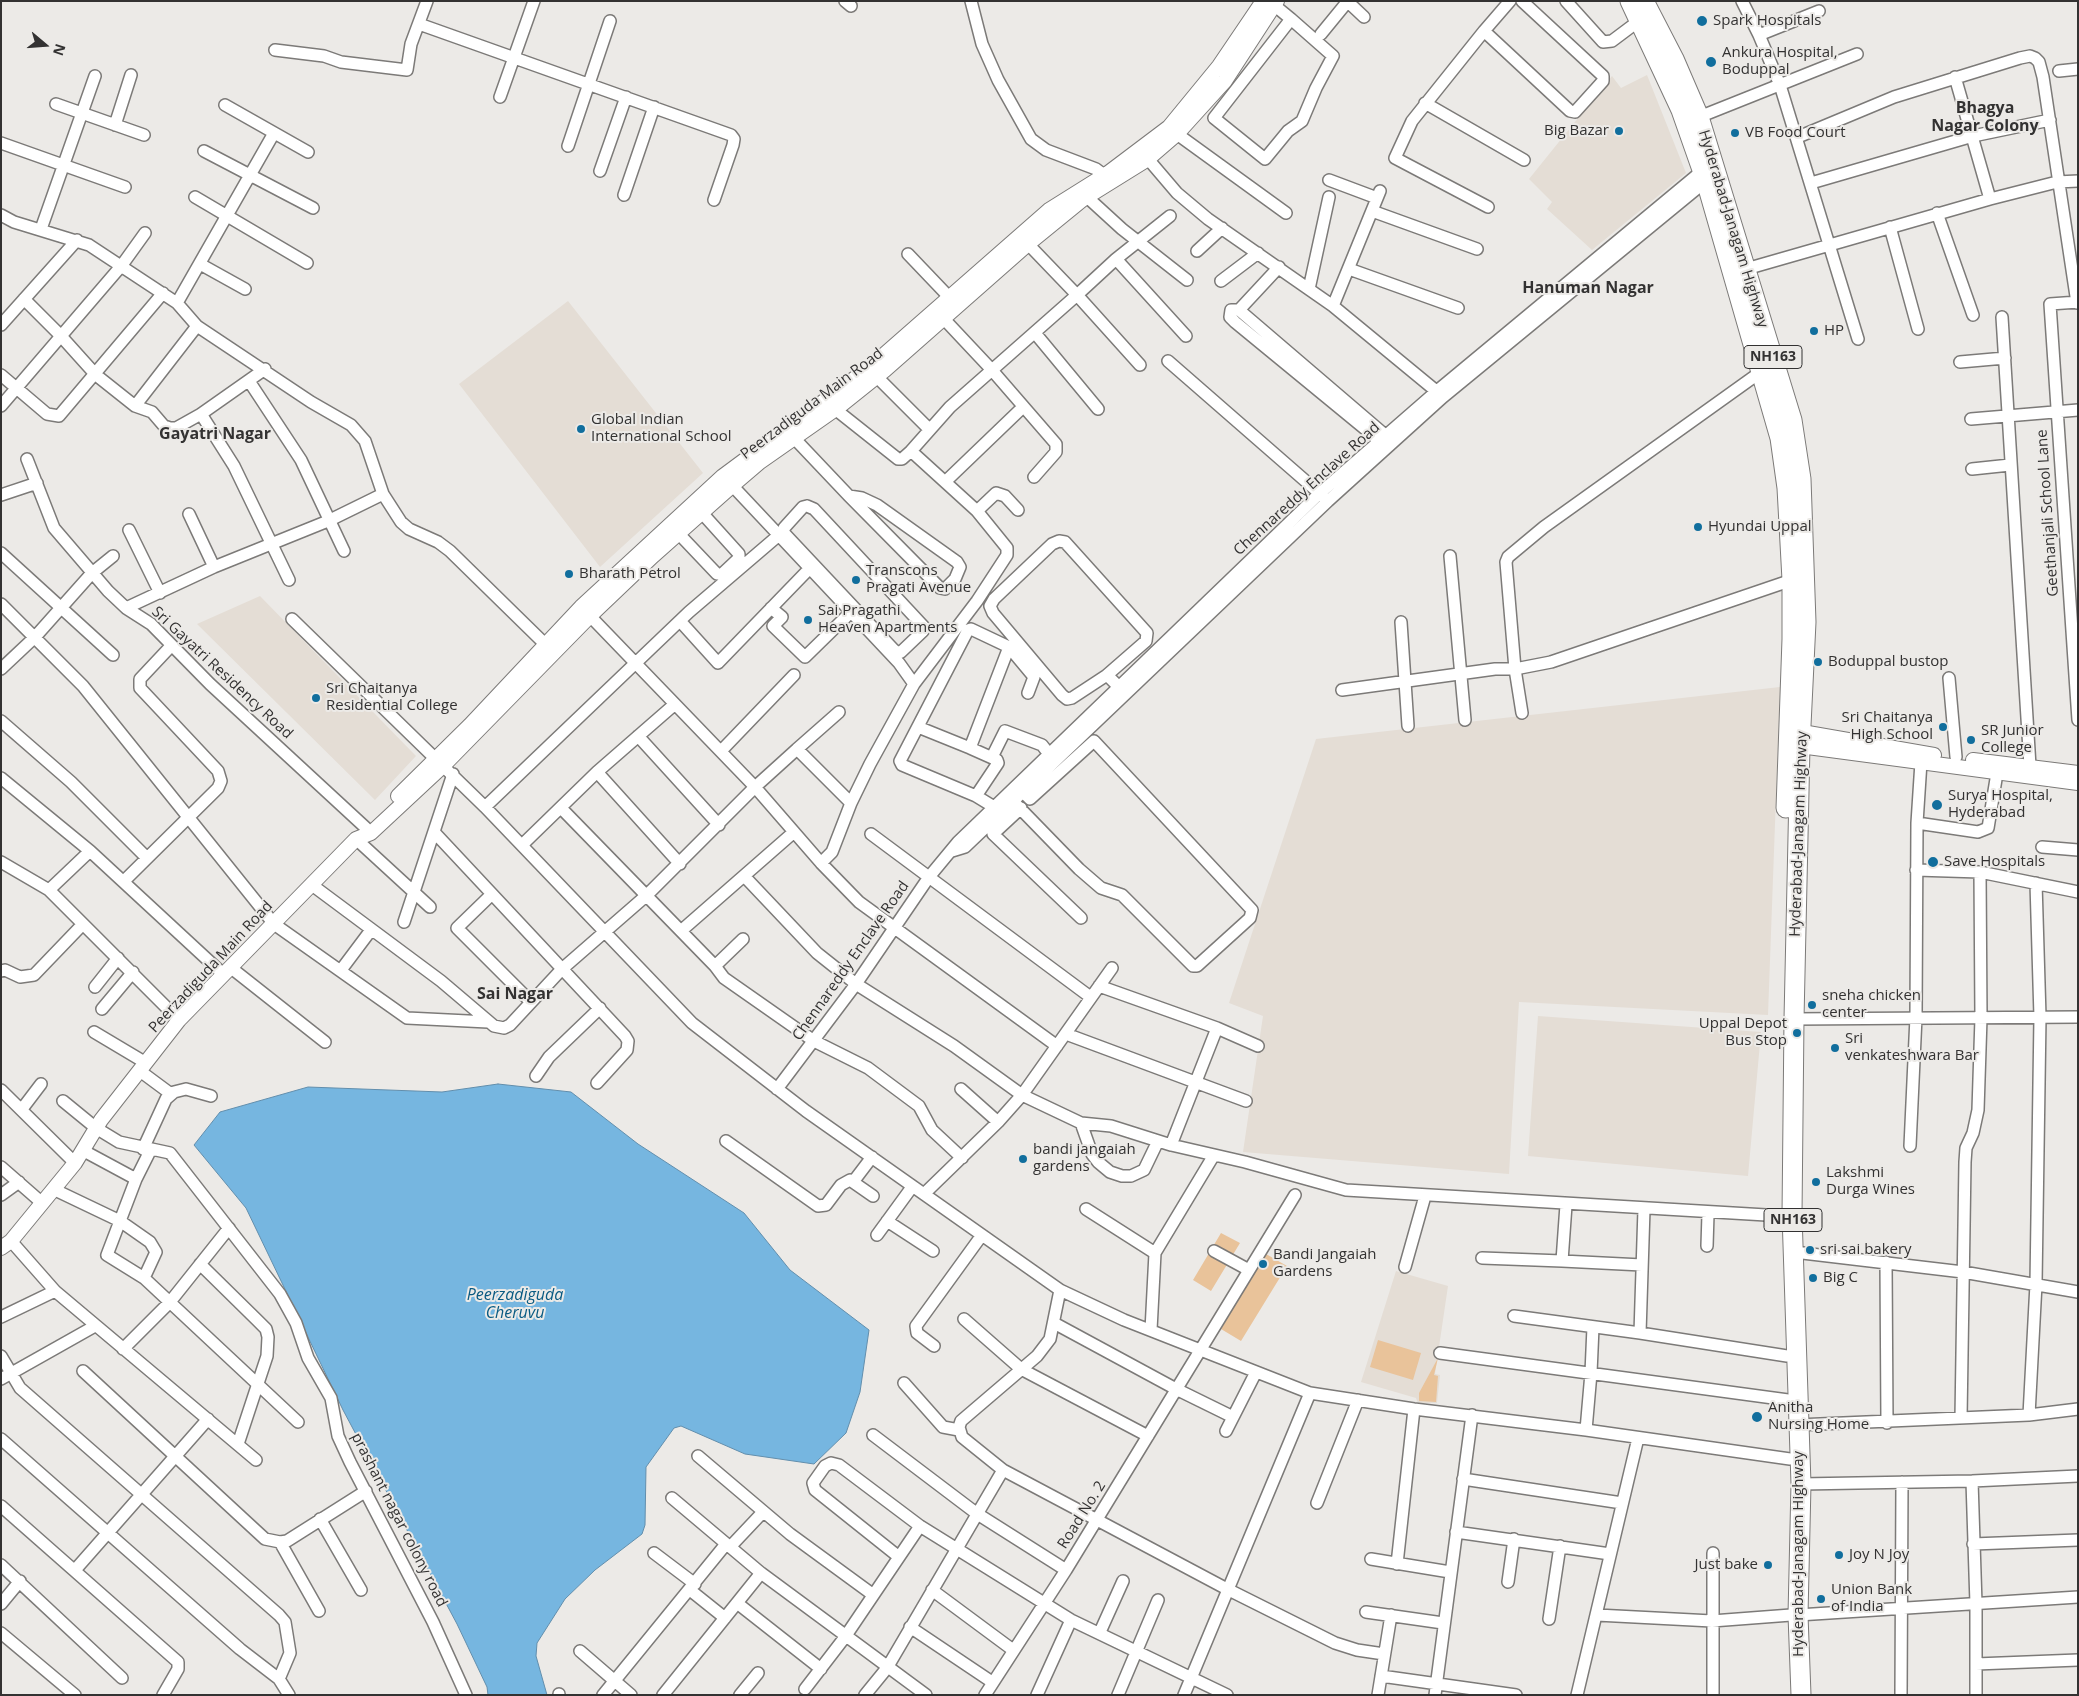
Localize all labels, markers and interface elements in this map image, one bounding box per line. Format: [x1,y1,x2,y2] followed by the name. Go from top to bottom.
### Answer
[1713,12,1821,30] place label: Spark Hospitals
[1695,14,1709,28] marker: Spark Hospitals
[20,20,70,70] north arrow
[49,41,71,58] text: N
[1722,44,1838,79] place label: Ankura Hospital, Boduppal
[1704,55,1718,69] marker: Ankura Hospital, Boduppal
[1931,98,2039,136] district label: Bhagya Nagar Colony
[1544,122,1609,140] place label: Big Bazar
[1745,124,1846,142] place label: VB Food Court
[1613,125,1625,137] marker: Big Bazar
[1729,127,1741,139] marker: VB Food Court
[1694,128,1772,330] street label: Hyderabad-Janagam Highway
[1522,278,1654,298] district label: Hanuman Nagar
[1824,322,1844,340] place label: HP
[1808,325,1820,337] marker: HP
[737,345,887,463] street label: Peerzadiguda Main Road
[1744,346,1802,368] road number: NH163
[591,411,732,446] place label: Global Indian International School
[1230,419,1384,559] street label: Chennareddy Enclave Road
[575,423,587,435] marker: Global Indian International School
[159,424,271,444] district label: Gayatri Nagar
[2033,429,2063,597] street label: Geethanjali School Lane
[1708,518,1812,536] place label: Hyundai Uppal
[1692,521,1704,533] marker: Hyundai Uppal
[866,562,971,597] place label: Transcons Pragati Avenue
[579,565,681,583] place label: Bharath Petrol
[563,568,575,580] marker: Bharath Petrol
[850,574,862,586] marker: Transcons Pragati Avenue
[818,602,957,637] place label: Sai Pragathi Heaven Apartments
[148,603,296,743] street label: Sri Gayatri Residency Road
[802,614,814,626] marker: Sai Pragathi Heaven Apartments
[1828,653,1949,671] place label: Boduppal bustop
[1812,656,1824,668] marker: Boduppal bustop
[326,680,458,715] place label: Sri Chaitanya Residential College
[310,692,322,704] marker: Sri Chaitanya Residential College
[1841,709,1933,744] place label: Sri Chaitanya High School
[1937,721,1949,733] marker: Sri Chaitanya High School
[1981,722,2044,757] place label: SR Junior College
[1786,731,1812,937] street label: Hyderabad-Janagam Highway
[1965,734,1977,746] marker: SR Junior College
[1948,787,2053,822] place label: Surya Hospital, Hyderabad
[1930,798,1944,812] marker: Surya Hospital, Hyderabad
[1944,853,2045,871] place label: Save Hospitals
[1926,855,1940,869] marker: Save Hospitals
[789,878,913,1044] street label: Chennareddy Enclave Road
[145,897,277,1037] street label: Peerzadiguda Main Road
[477,984,553,1004] district label: Sai Nagar
[1822,987,1921,1022] place label: sneha chicken center
[1806,999,1818,1011] marker: sneha chicken center
[1699,1015,1787,1050] place label: Uppal Depot Bus Stop
[1791,1027,1803,1039] marker: Uppal Depot Bus Stop
[1845,1030,1979,1065] place label: Sri venkateshwara Bar
[1829,1042,1841,1054] marker: Sri venkateshwara Bar
[1033,1141,1136,1176] place label: bandi jangaiah gardens
[1017,1153,1029,1165] marker: bandi jangaiah gardens
[1826,1164,1915,1199] place label: Lakshmi Durga Wines
[1810,1176,1822,1188] marker: Lakshmi Durga Wines
[1764,1208,1822,1232] road number: NH163
[1820,1241,1912,1259] place label: sri sai bakery
[1804,1244,1816,1256] marker: sri sai bakery
[1273,1246,1376,1281] place label: Bandi Jangaiah Gardens
[1257,1258,1269,1270] marker: Bandi Jangaiah Gardens
[1823,1269,1858,1287] place label: Big C
[1807,1272,1819,1284] marker: Big C
[467,1285,563,1323] water label: Peerzadiguda Cheruvu
[1768,1399,1869,1434] place label: Anitha Nursing Home
[1750,1410,1764,1424] marker: Anitha Nursing Home
[347,1430,451,1610] street label: prashant nagar colony road
[1790,1451,1808,1657] street label: Hyderabad-Janagam Highway
[1054,1478,1110,1552] street label: Road No. 2
[1849,1546,1909,1564] place label: Joy N Joy
[1833,1549,1845,1561] marker: Joy N Joy
[1695,1556,1758,1574] place label: Just bake
[1762,1559,1774,1571] marker: Just bake
[1831,1581,1912,1616] place label: Union Bank of India
[1815,1593,1827,1605] marker: Union Bank of India

